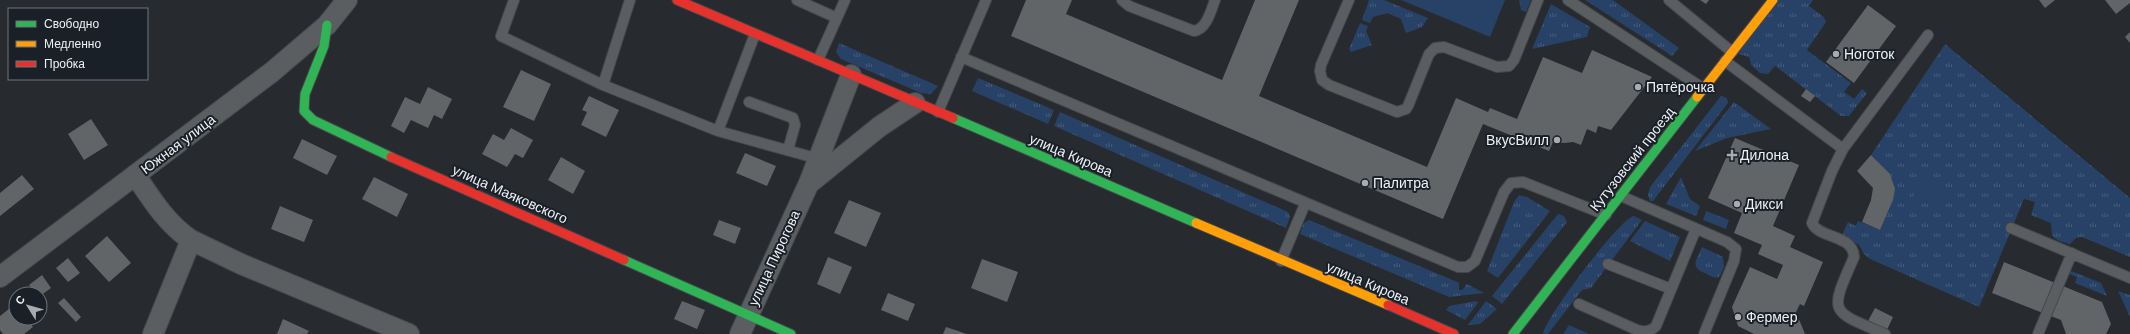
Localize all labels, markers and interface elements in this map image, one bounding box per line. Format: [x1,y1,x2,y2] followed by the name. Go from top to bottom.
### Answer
[8,8,148,80] legend
[44,16,99,32] text: Свободно
[44,36,101,52] text: Медленно
[1844,45,1895,63] place label: Ноготок
[1831,49,1841,59] marker: Ноготок
[44,56,85,72] text: Пробка
[1646,78,1715,96] place label: Пятёрочка
[1633,82,1643,92] marker: Пятёрочка
[1586,103,1678,215] street label: Кутузовский проезд
[137,110,219,178] street label: Южная улица
[1027,129,1116,181] street label: улица Кирова
[1486,131,1549,149] place label: ВкусВилл
[1552,135,1562,145] marker: ВкусВилл
[1740,146,1789,164] place label: Дилона
[1727,150,1737,160] marker: Дилона
[450,160,571,228] street label: улица Маяковского
[1373,174,1429,192] place label: Палитра
[1360,178,1370,188] marker: Палитра
[1745,195,1783,213] place label: Дикси
[1732,199,1742,209] marker: Дикси
[744,207,804,309] street label: улица Пирогова
[1324,257,1413,309] street label: улица Кирова
[8,286,48,326] north arrow
[12,293,28,307] text: С
[1746,308,1798,326] place label: Фермер
[1733,312,1743,322] marker: Фермер

